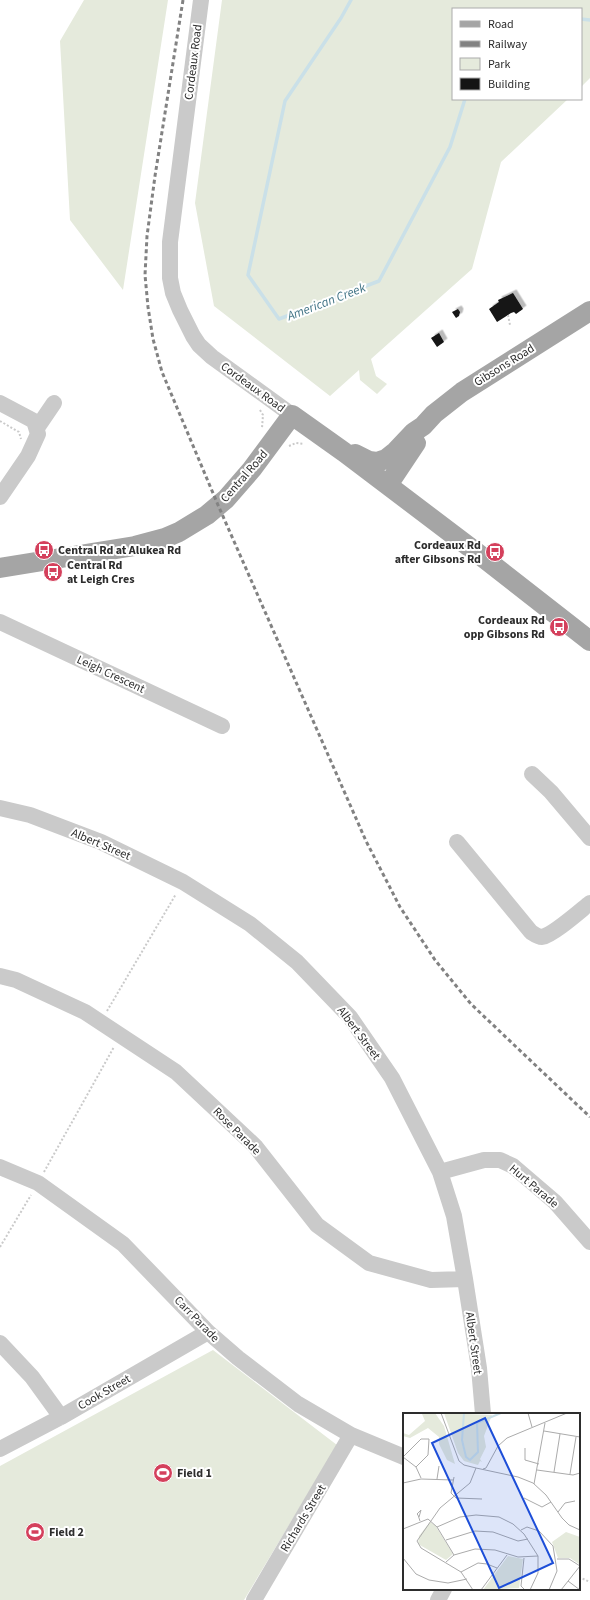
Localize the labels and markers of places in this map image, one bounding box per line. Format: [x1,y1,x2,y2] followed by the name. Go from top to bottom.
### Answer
[395,537,481,568] place label: Cordeaux Rd after Gibsons Rd
[33,539,55,561] bus stop icon: Central Rd at Alukea Rd
[484,541,506,563] bus stop icon: Cordeaux Rd after Gibsons Rd
[58,542,181,559] place label: Central Rd at Alukea Rd
[67,557,135,588] place label: Central Rd at Leigh Cres
[42,561,64,583] bus stop icon: Central Rd at Leigh Cres
[464,612,545,643] place label: Cordeaux Rd opp Gibsons Rd
[548,616,570,638] bus stop icon: Cordeaux Rd opp Gibsons Rd
[152,1462,174,1484] sports icon: Field 1
[177,1465,212,1482] place label: Field 1
[24,1521,46,1543] sports icon: Field 2
[49,1524,84,1541] place label: Field 2

